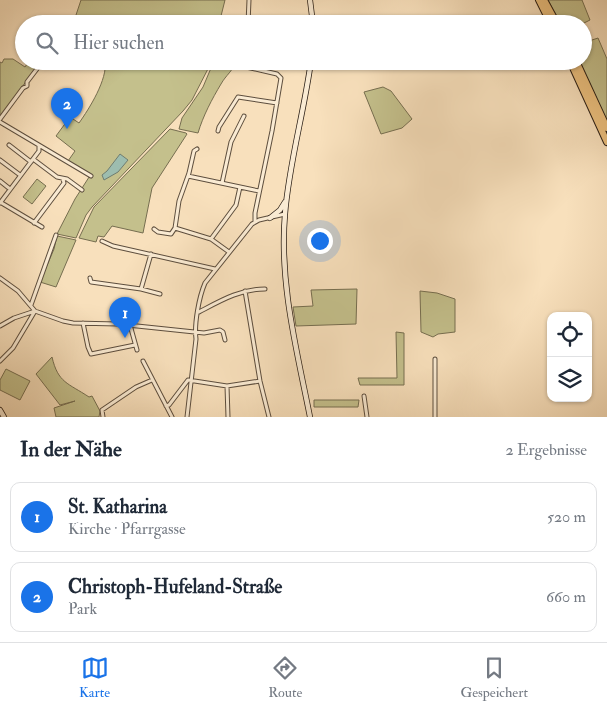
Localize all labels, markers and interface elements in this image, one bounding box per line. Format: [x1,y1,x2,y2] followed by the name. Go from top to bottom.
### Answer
[15,15,592,70] search box
[33,29,61,57] icon: search
[73,31,164,55] text: Hier suchen
[51,88,83,129] pin: 2
[307,228,333,254] your location
[109,297,141,338] pin: 1
[547,312,592,402] map controls
[547,312,592,357] button: locate
[547,357,592,402] button: layers
[20,436,122,463] text: In der Nähe
[506,440,587,460] text: 2 Ergebnisse
[68,495,167,519] text: St. Katharina
[34,507,40,527] text: 1
[547,507,586,527] text: 520 m
[68,519,186,539] text: Kirche · Pfarrgasse
[68,575,282,599] text: Christoph-Hufeland-Straße
[33,587,41,607] text: 2
[546,587,586,607] text: 660 m
[68,599,97,619] text: Park
[79,654,110,701] tab: Karte
[268,654,302,701] tab: Route
[460,654,528,701] tab: Gespeichert

